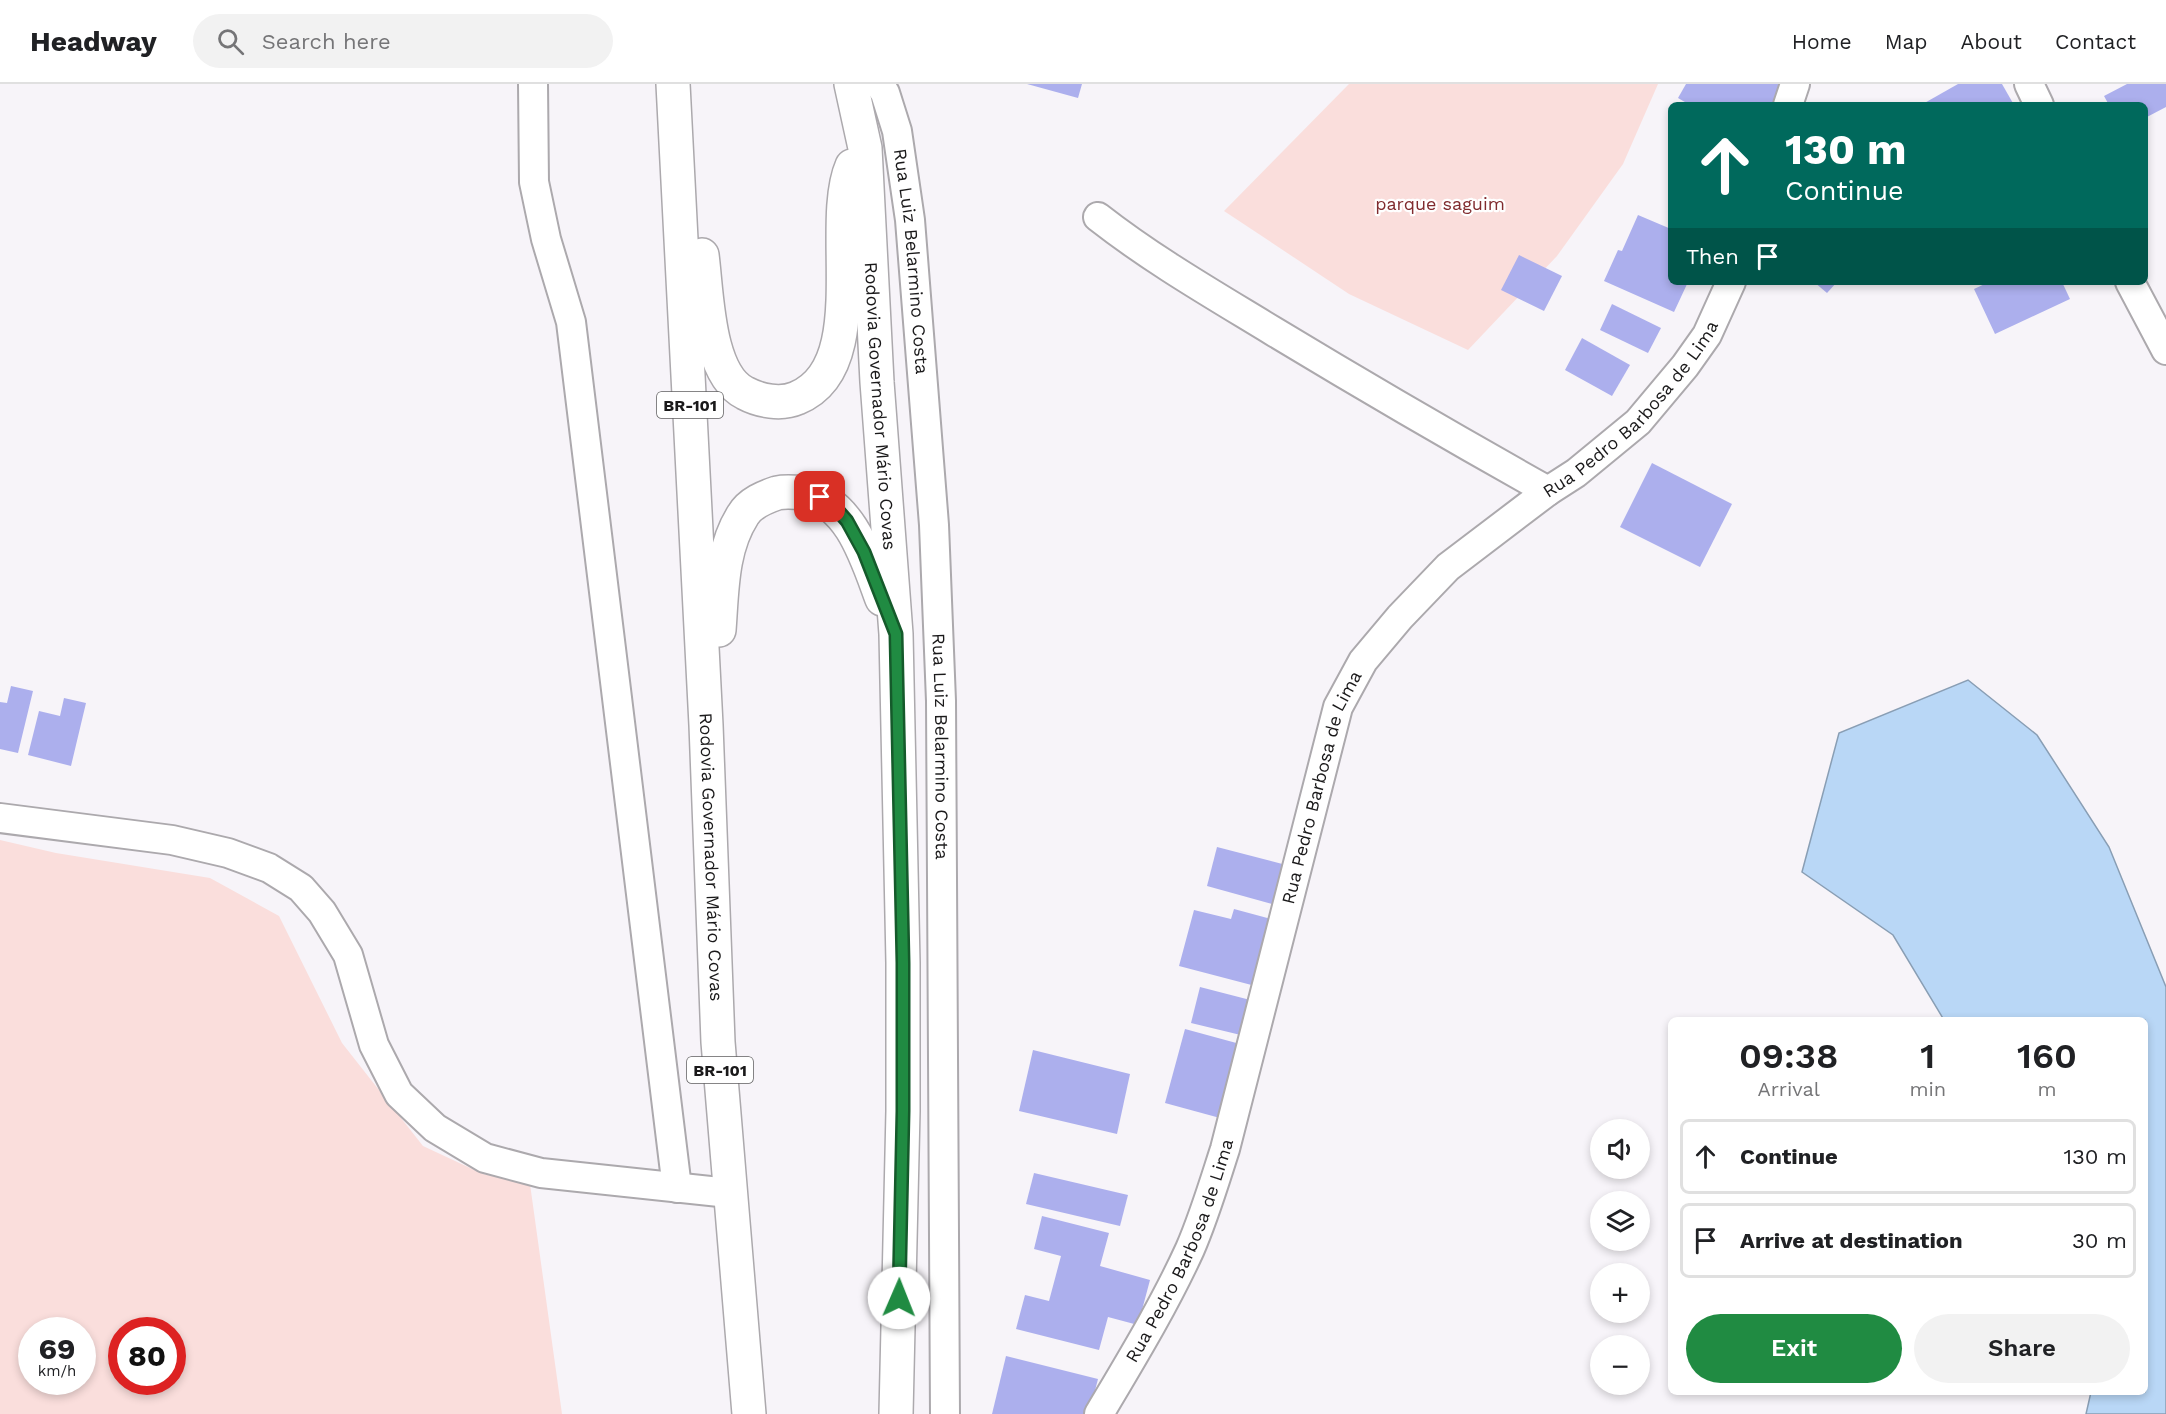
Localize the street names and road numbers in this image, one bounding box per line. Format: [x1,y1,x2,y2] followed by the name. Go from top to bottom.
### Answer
[890,147,933,375] street label: Rua Luiz Belarmino Costa
[861,261,901,551] street label: Rodovia Governador Mário Covas
[1539,317,1722,502] street label: Rua Pedro Barbosa de Lima
[657,392,723,418] road number: BR-101
[928,633,953,860] street label: Rua Luiz Belarmino Costa
[1277,667,1366,906] street label: Rua Pedro Barbosa de Lima
[695,712,727,1002] street label: Rodovia Governador Mário Covas
[687,1057,753,1083] road number: BR-101
[1121,1137,1237,1366] street label: Rua Pedro Barbosa de Lima

